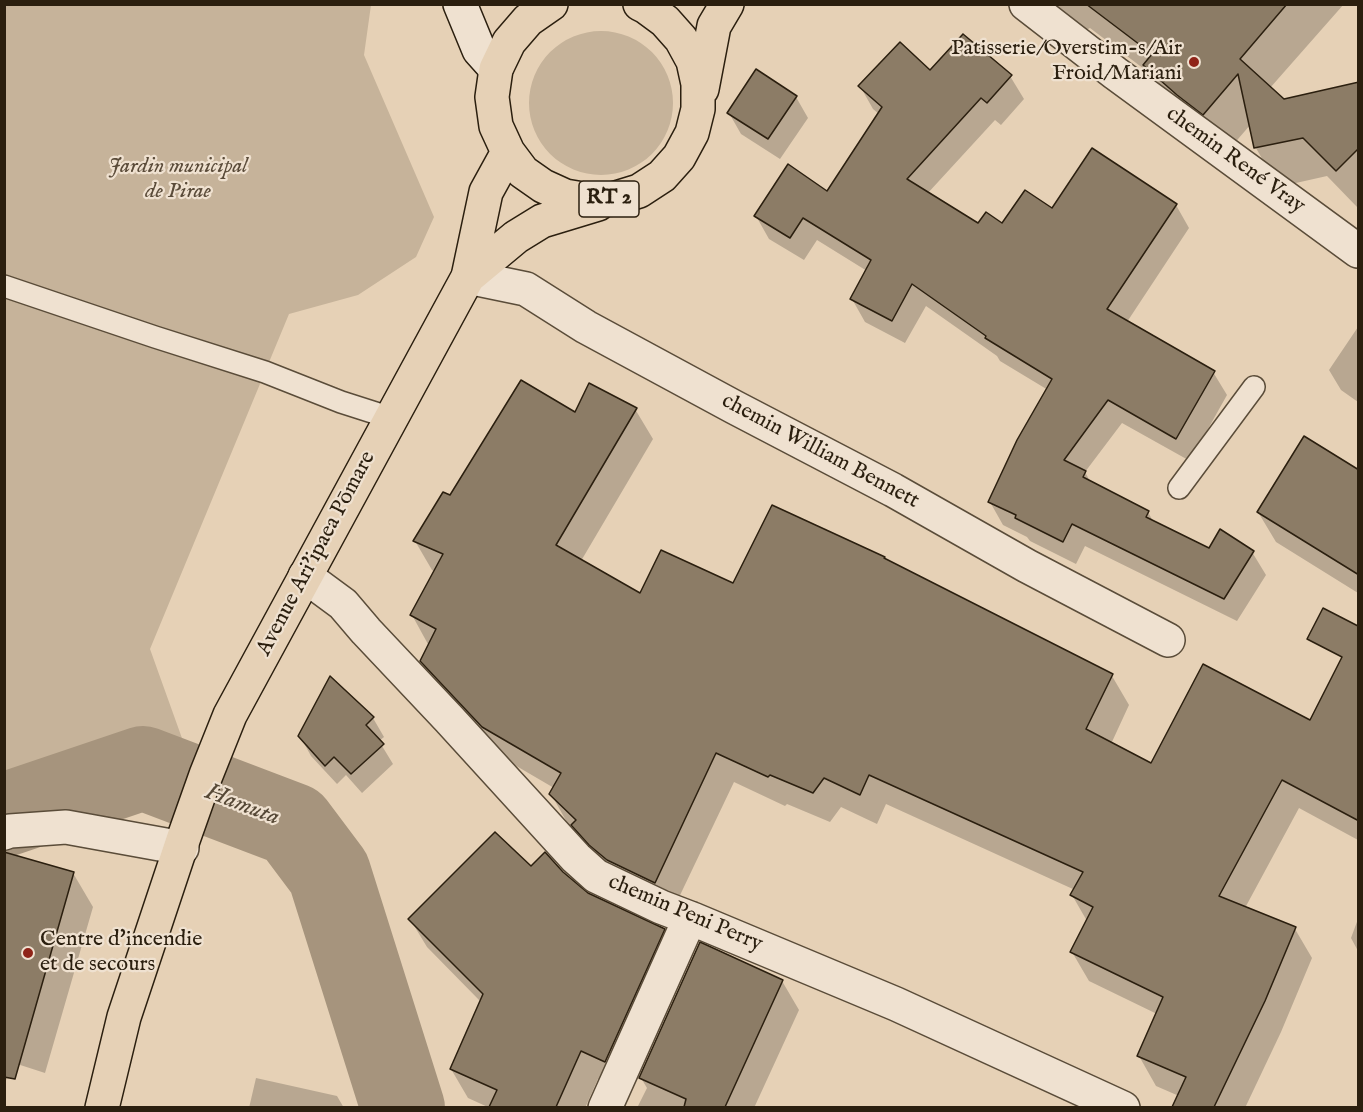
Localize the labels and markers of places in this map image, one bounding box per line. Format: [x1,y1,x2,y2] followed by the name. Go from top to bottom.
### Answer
[951,36,1182,88] place label: Patisserie/Overstim-s/Air Froid/Mariani
[1187,55,1201,69] marker: Patisserie/Overstim-s/Air Froid/Mariani
[40,927,202,978] place label: Centre d'incendie et de secours
[21,946,35,960] marker: Centre d'incendie et de secours

